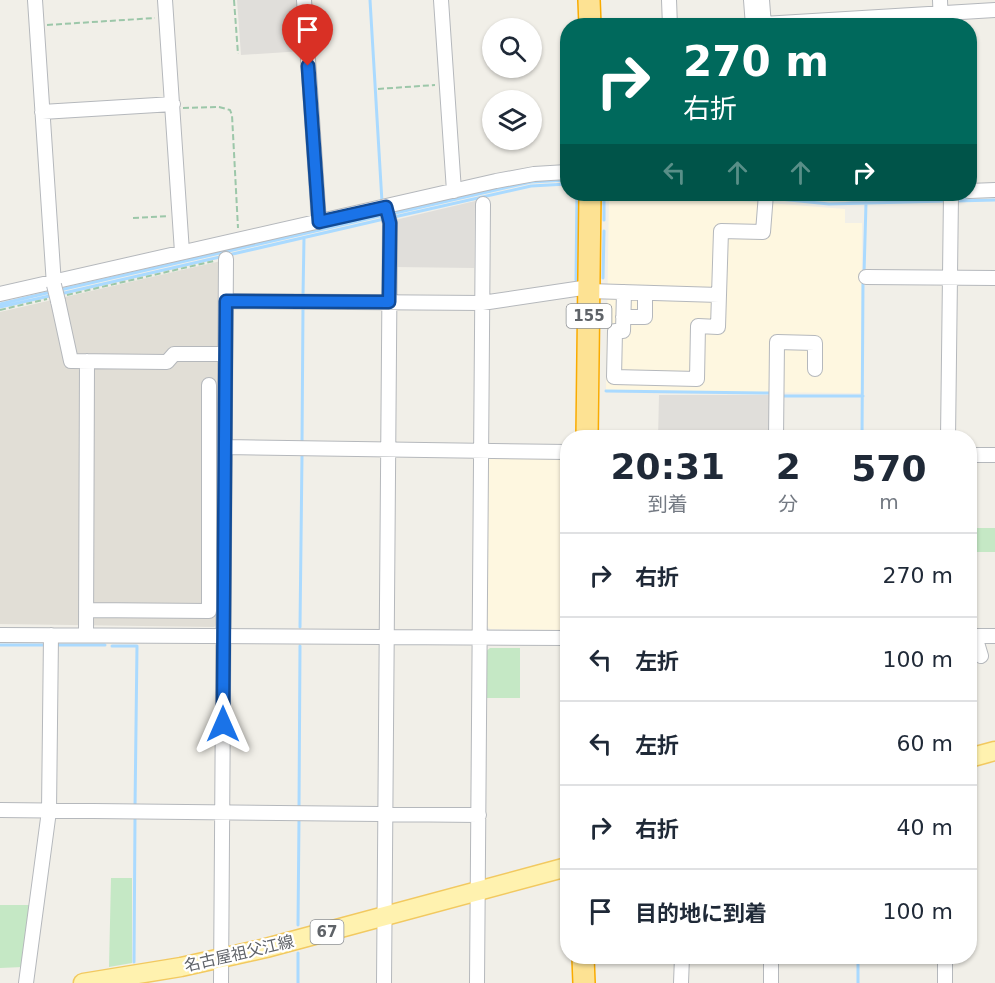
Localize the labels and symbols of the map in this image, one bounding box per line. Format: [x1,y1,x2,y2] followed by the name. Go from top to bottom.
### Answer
[282,4,333,66] pin
[566,304,612,328] road number: 155
[191,692,255,756] position arrow
[310,920,344,944] road number: 67
[182,932,296,975] street label: 名古屋祖父江線

